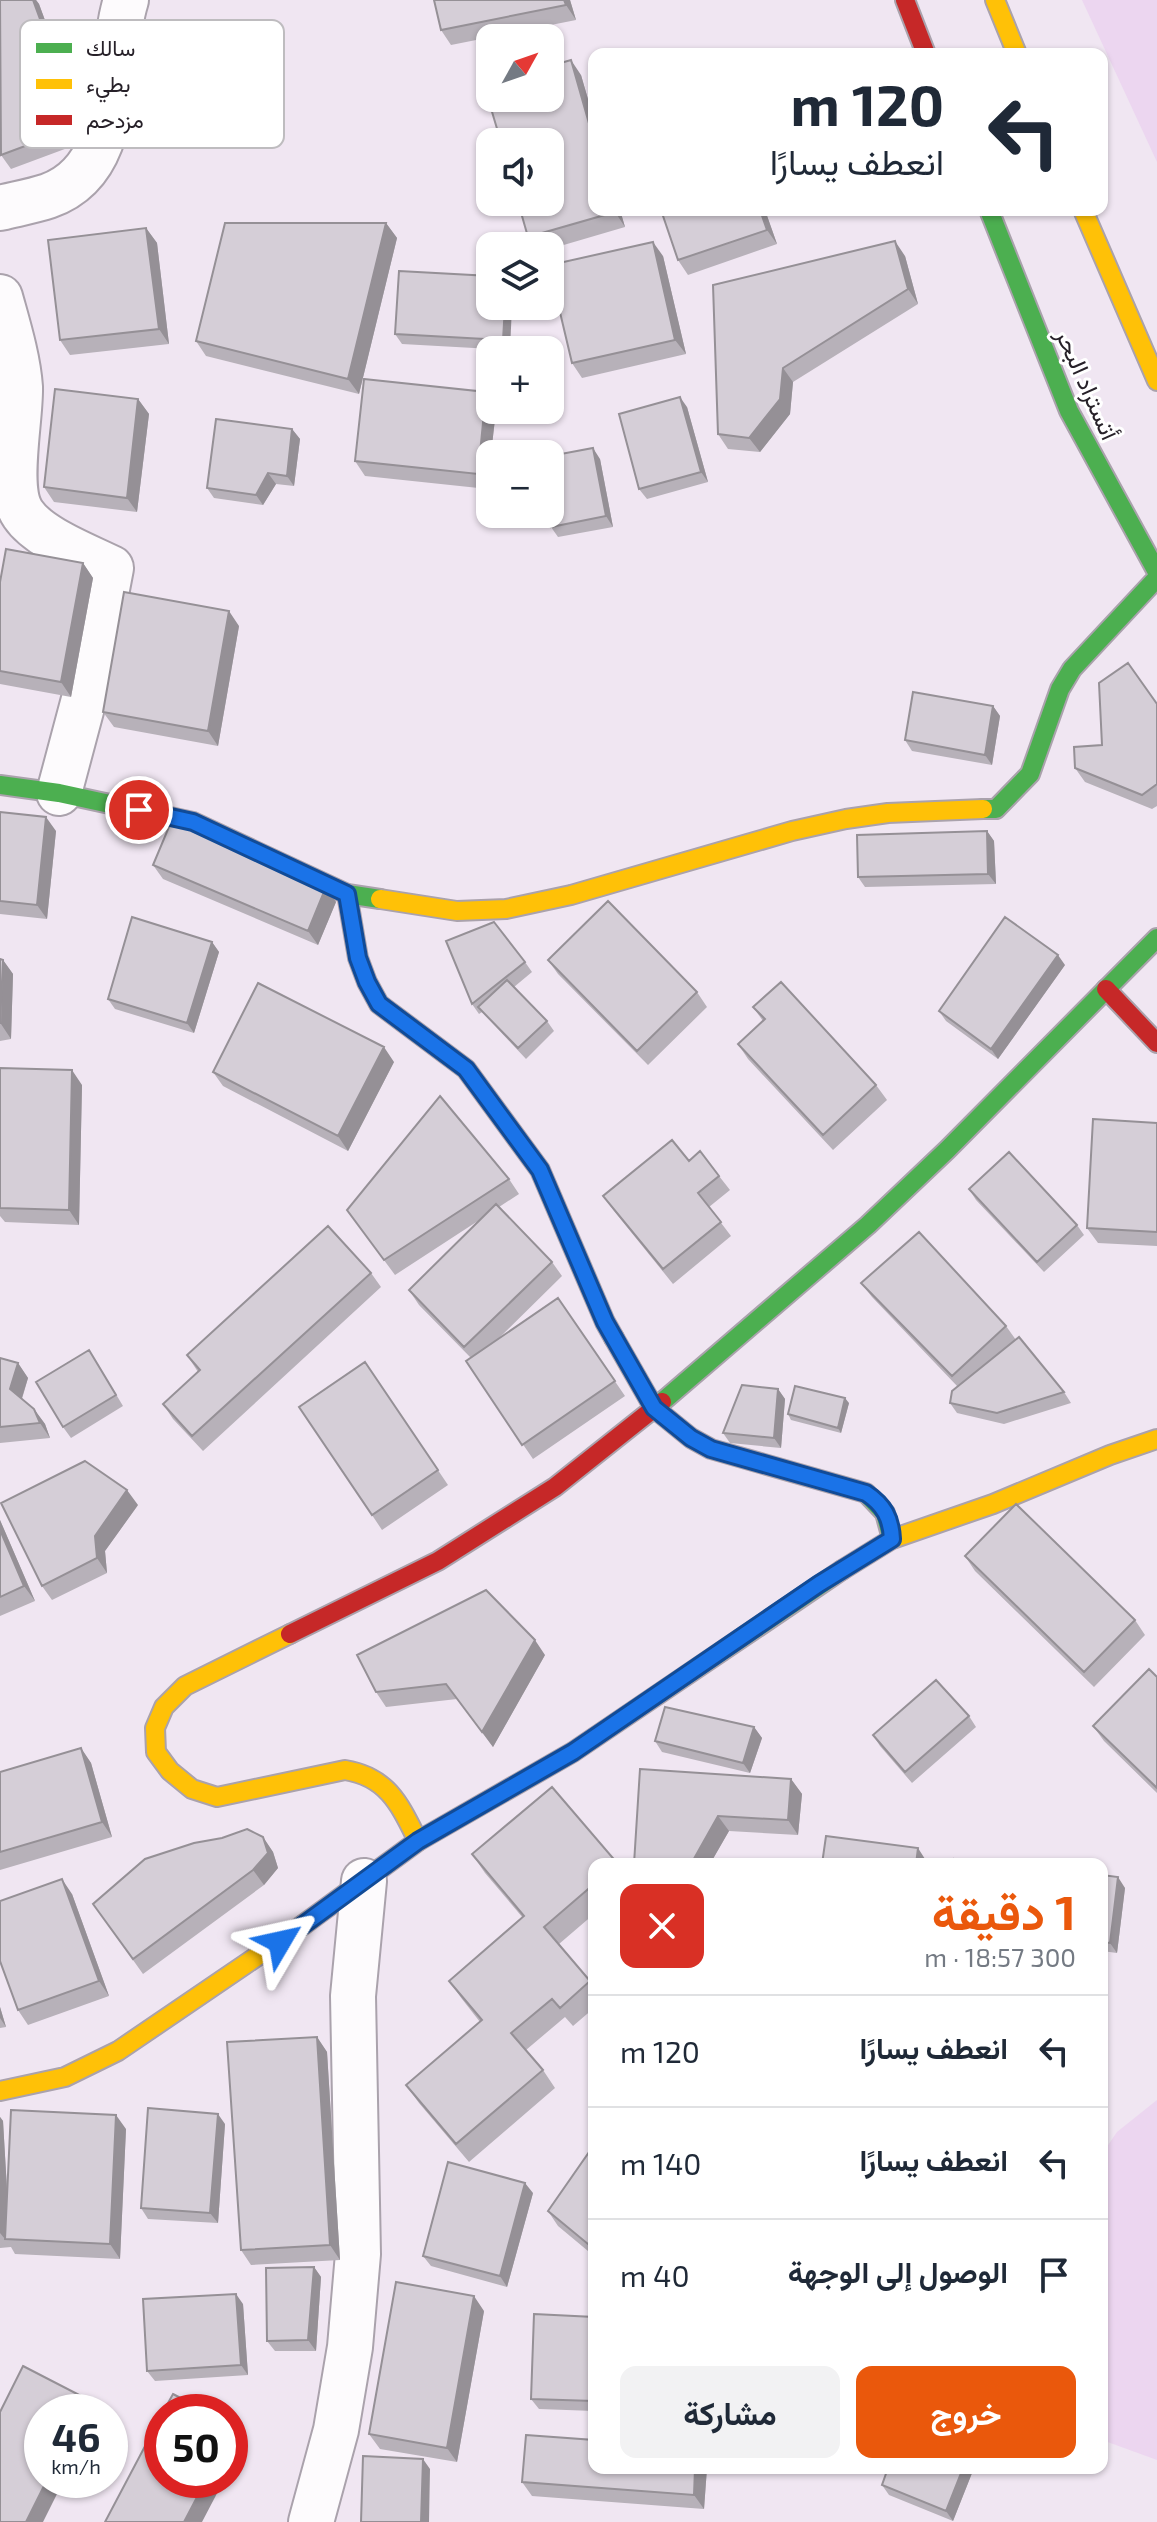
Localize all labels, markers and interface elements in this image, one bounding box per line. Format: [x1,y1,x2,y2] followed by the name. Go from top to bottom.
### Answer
[20,20,284,148] legend
[476,24,564,112] north arrow
[476,24,564,528] map controls
[86,34,135,60] text: سالك
[86,70,131,103] text: بطيء
[790,70,944,137] text: 120 m
[972,80,1076,184] icon: left
[86,106,144,135] text: مزدحم
[476,128,564,216] button: sound
[770,139,944,182] text: انعطف يسارًا
[476,232,564,320] button: layers
[1048,323,1125,445] street label: أتستراد البحر
[476,336,564,424] button: +
[476,440,564,528] button: −
[105,776,173,844] pin
[117,788,161,832] icon: arrive
[932,1882,1076,1940] text: 1 دقيقة
[620,1884,704,1968] button: close
[238,1900,322,1984] position arrow
[924,1941,1076,1972] text: 300 m · 18:57
[860,2029,1008,2065] text: انعطف يسارًا
[1032,2029,1076,2073] icon: left
[620,2033,700,2069] text: 120 m
[860,2141,1008,2177] text: انعطف يسارًا
[1032,2141,1076,2185] icon: left
[620,2145,701,2181] text: 140 m
[788,2253,1008,2289] text: الوصول إلى الوجهة
[1032,2253,1076,2297] icon: arrive
[620,2257,690,2293] text: 40 m
[620,2366,840,2458] button: مشاركة
[856,2366,1076,2458] button: خروج
[144,2394,248,2498] speed limit sign: 50
[51,2412,101,2460] text: 46
[51,2454,101,2478] text: km/h

